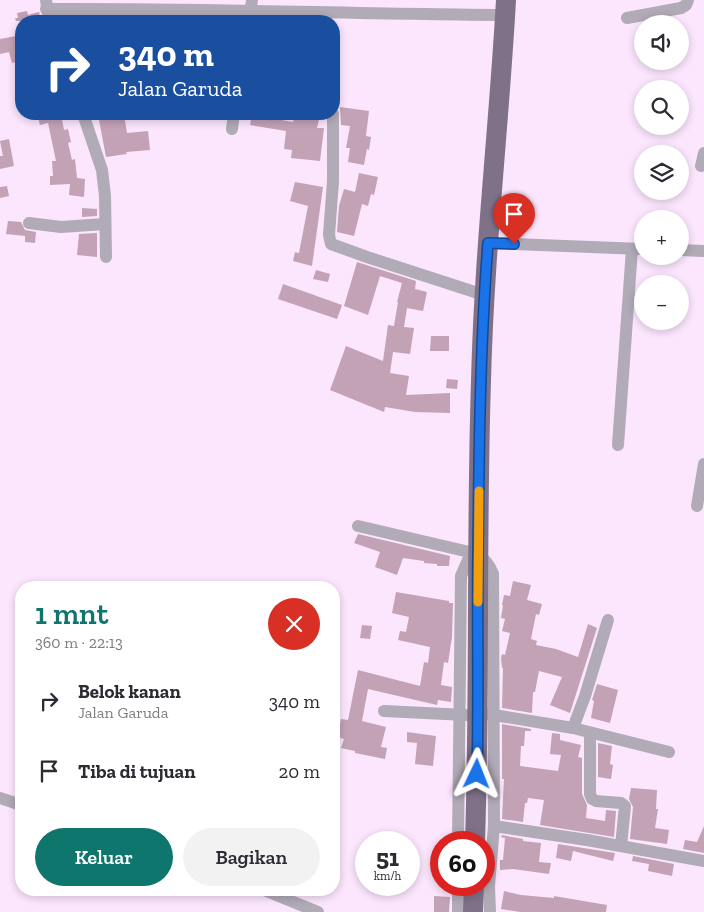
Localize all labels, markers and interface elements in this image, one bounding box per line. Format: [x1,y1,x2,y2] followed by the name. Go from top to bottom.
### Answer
[634,15,689,330] map controls
[634,15,689,70] button: sound
[118,33,214,75] text: 340 m
[35,35,100,100] icon: right
[118,75,242,102] text: Jalan Garuda
[634,80,689,135] button: search
[634,145,689,200] button: layers
[493,193,535,244] pin
[500,200,528,228] icon: arrive
[634,210,689,265] button: +
[634,275,689,330] button: −
[35,596,108,632] text: 1 mnt
[268,598,320,650] button: close
[35,633,123,652] text: 360 m · 22:13
[78,680,181,703] text: Belok kanan
[35,687,63,715] icon: right
[269,690,320,713] text: 340 m
[78,703,168,722] text: Jalan Garuda
[450,747,502,799] position arrow
[35,757,63,785] icon: arrive
[78,760,195,783] text: Tiba di tujuan
[279,760,320,783] text: 20 m
[35,828,173,886] button: Keluar
[183,828,320,886] button: Bagikan
[430,831,495,896] speed limit sign: 60
[376,842,399,872] text: 51
[374,869,401,883] text: km/h

